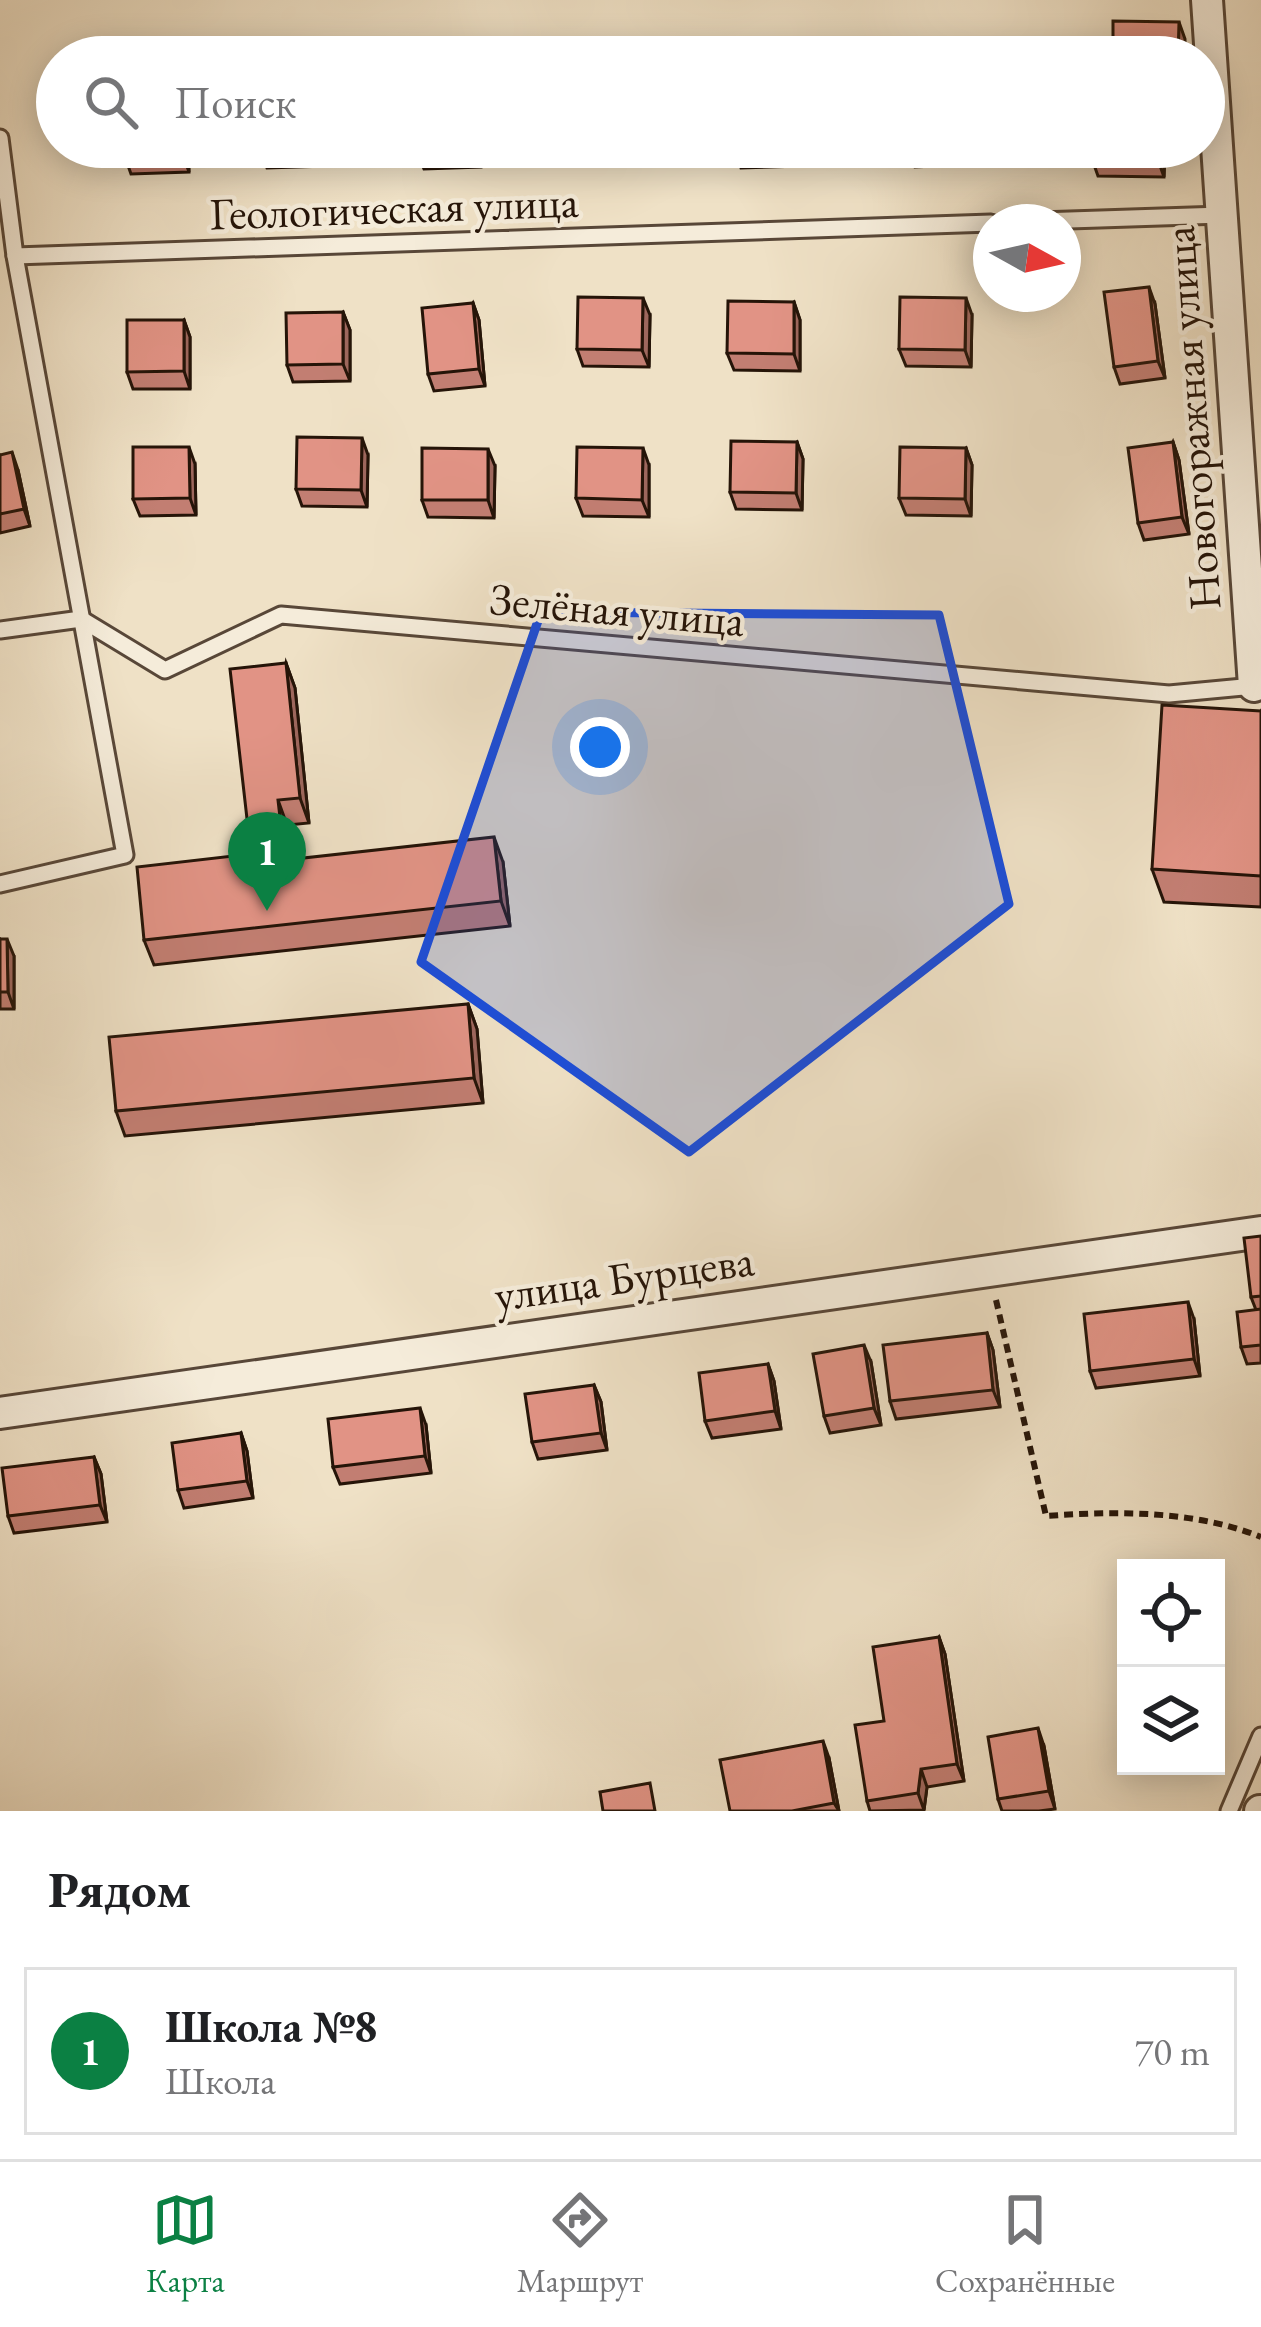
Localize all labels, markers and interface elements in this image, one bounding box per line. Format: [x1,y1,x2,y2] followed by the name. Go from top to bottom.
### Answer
[36,36,1225,168] search box
[78,69,144,135] icon: search
[174,73,296,131] text: Поиск
[209,172,579,242] street label: Геологическая улица
[973,204,1081,312] north arrow
[1149,224,1233,612] street label: Новогоражная улица
[487,569,747,649] street label: Зелёная улица
[570,717,630,777] your location
[228,812,306,911] pin: 1
[491,1230,757,1324] street label: улица Бурцева
[1117,1559,1225,1775] map controls
[1117,1559,1225,1667] button: locate
[1117,1667,1225,1775] button: layers
[48,1856,191,1922] text: Рядом
[165,1997,377,2055] text: Школа №8
[80,2026,100,2077] text: 1
[1134,2026,1210,2077] text: 70 m
[165,2055,276,2106] text: Школа
[146,2187,225,2302] tab: Карта
[517,2187,643,2302] tab: Маршрут
[935,2187,1115,2302] tab: Сохранённые

